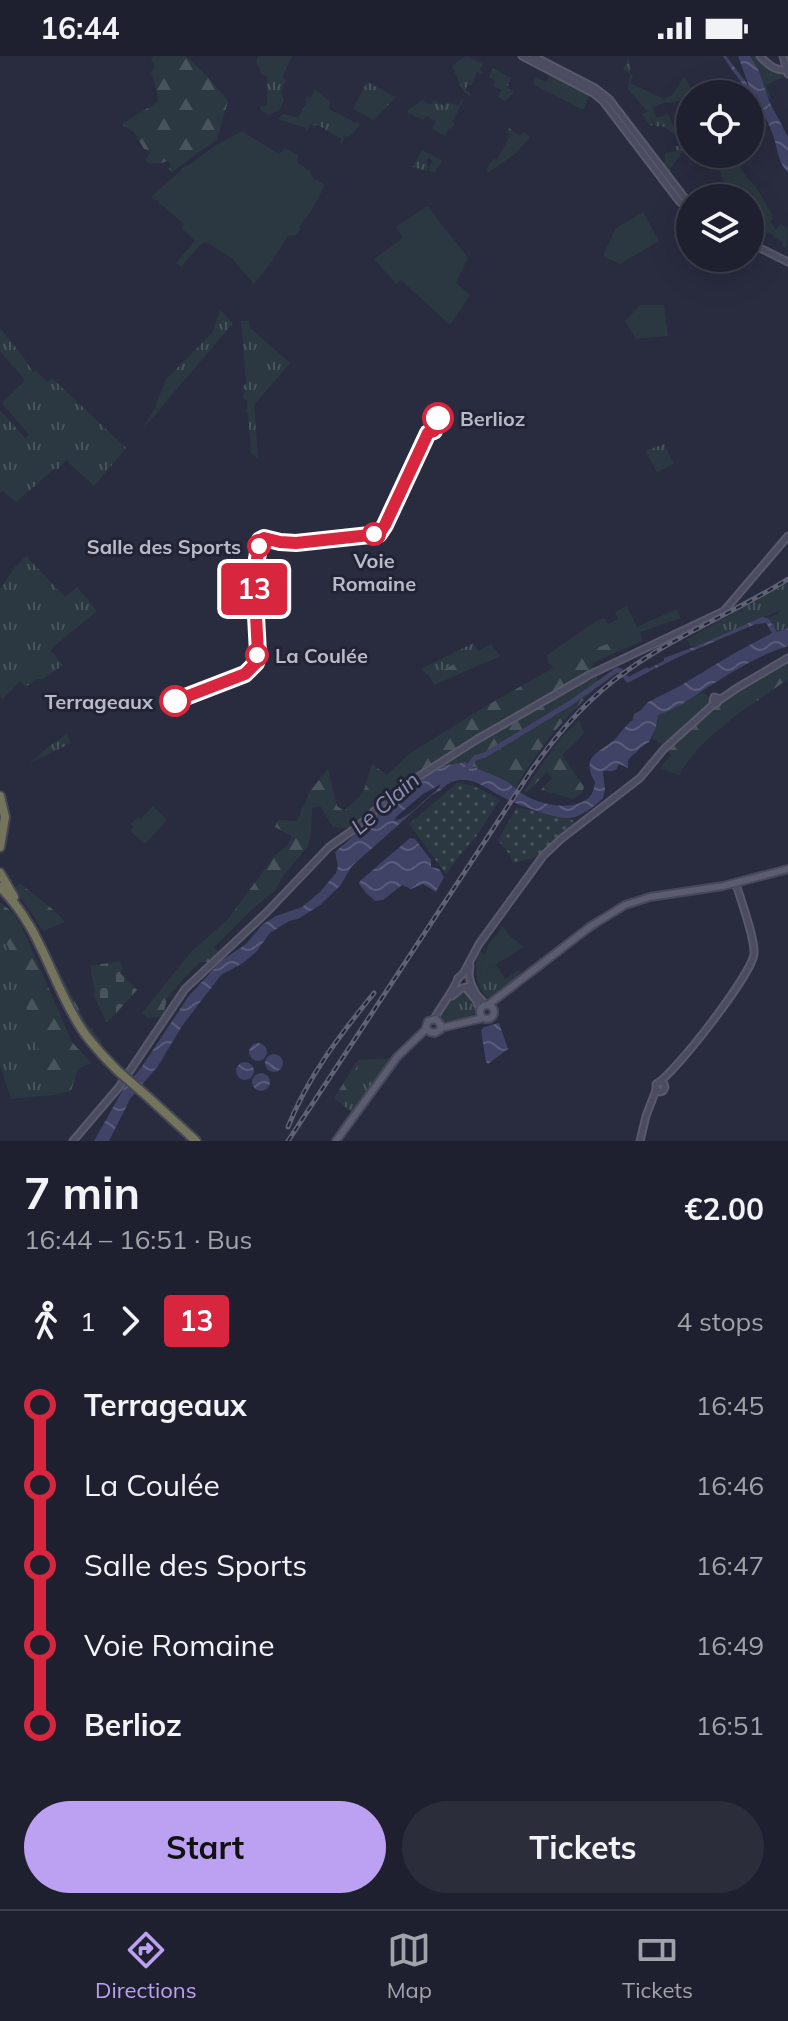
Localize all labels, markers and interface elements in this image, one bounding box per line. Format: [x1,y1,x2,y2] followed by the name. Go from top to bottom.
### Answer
[40,9,119,47] text: 16:44
[676,80,764,272] map controls
[676,80,764,168] button: locate
[676,184,764,272] button: layers
[423,403,453,433] marker: Berlioz
[460,406,525,431] place label: Berlioz
[363,523,385,545] marker: Voie Romaine
[87,534,241,559] place label: Salle des Sports
[248,535,270,557] marker: Salle des Sports
[332,548,416,596] place label: Voie Romaine
[218,563,290,615] line badge: 13
[237,571,271,606] text: 13
[275,643,368,668] place label: La Coulée
[246,644,268,666] marker: La Coulée
[160,686,190,716] marker: Terrageaux
[45,689,154,714] place label: Terrageaux
[345,766,425,840] water label: Le Clain
[24,1165,140,1220] text: 7 min
[685,1190,764,1228] text: €2.00
[24,1223,253,1256] text: 16:44 – 16:51 · Bus
[24,1299,68,1343] icon: walk
[108,1299,152,1343] icon: forward
[180,1303,213,1338] text: 13
[80,1305,96,1338] text: 1
[677,1305,764,1338] text: 4 stops
[84,1386,247,1424] text: Terrageaux
[696,1389,764,1422] text: 16:45
[84,1466,220,1504] text: La Coulée
[696,1469,764,1502] text: 16:46
[84,1546,307,1584] text: Salle des Sports
[696,1549,764,1582] text: 16:47
[84,1626,275,1664] text: Voie Romaine
[696,1629,764,1662] text: 16:49
[84,1706,182,1744] text: Berlioz
[696,1709,764,1742] text: 16:51
[24,1801,386,1893] button: Start
[402,1801,764,1893] button: Tickets
[95,1928,197,2004] tab: Directions
[387,1928,432,2004] tab: Map
[622,1928,693,2004] tab: Tickets

